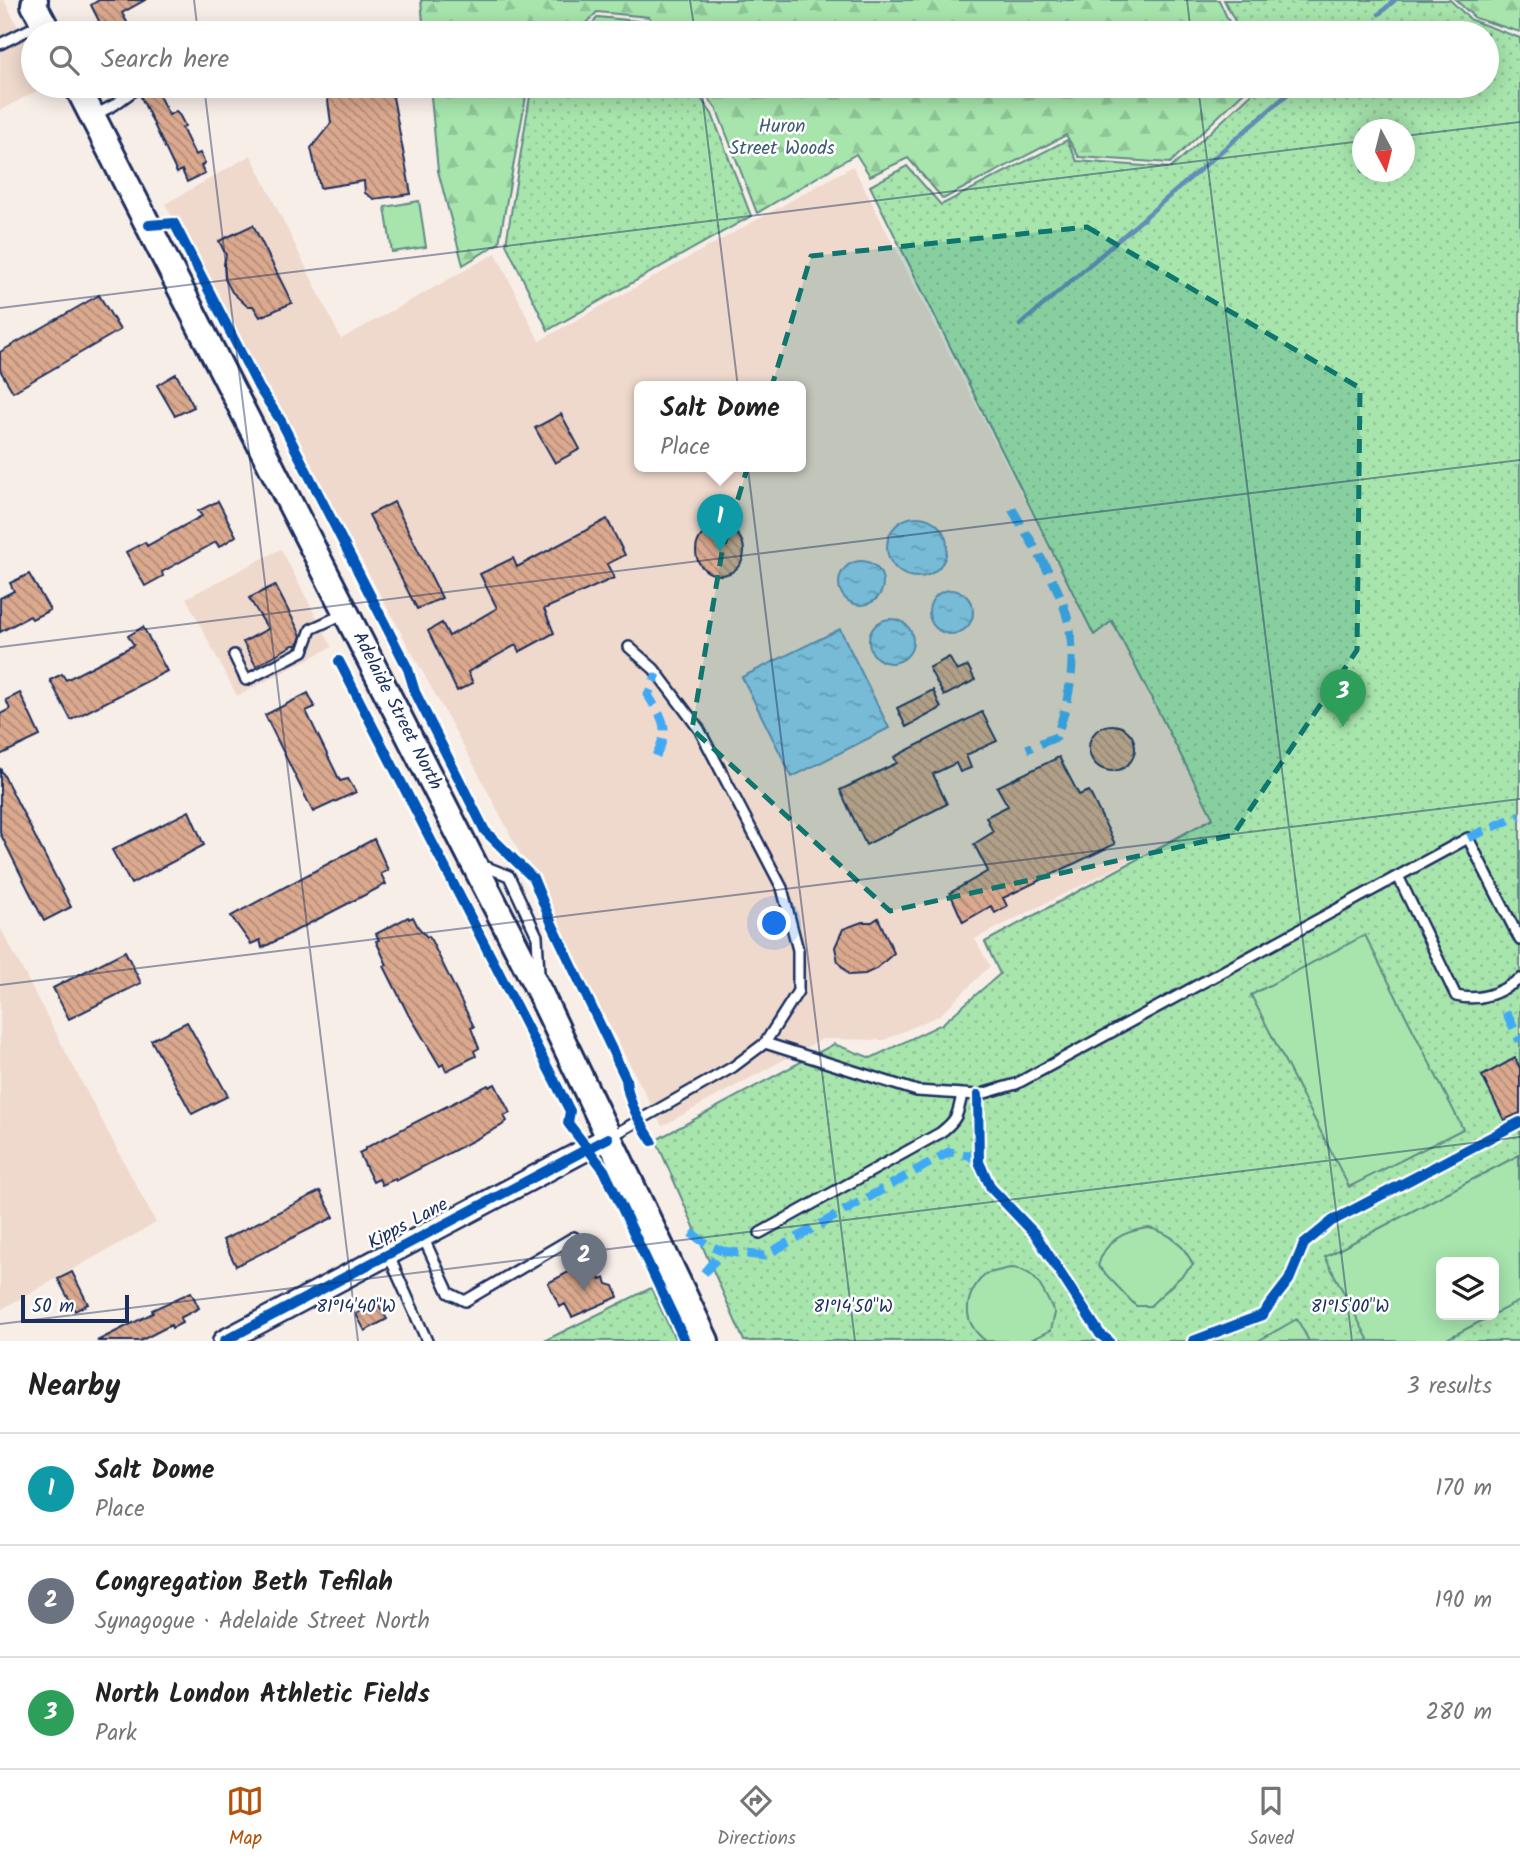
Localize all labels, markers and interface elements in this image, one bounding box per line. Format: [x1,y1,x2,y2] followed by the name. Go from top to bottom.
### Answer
[21,21,1499,98] search box
[101,39,229,81] text: Search here
[45,41,83,79] icon: search
[729,112,835,164] park label: Huron Street Woods
[1352,119,1415,182] north arrow
[634,381,806,472] popup
[660,388,780,430] text: Salt Dome
[660,430,710,466] text: Place
[697,494,743,552] pin: 1
[344,626,450,796] street label: Adelaide Street North
[1320,669,1366,727] pin: 3
[757,906,791,940] your location
[362,1190,454,1258] street label: Kipps Lane
[561,1233,607,1291] pin: 2
[1436,1257,1499,1320] map controls
[1436,1257,1499,1320] button: layers
[21,1292,130,1324] scale bar
[32,1292,74,1322] text: 50 m
[316,1293,396,1322] text: 81°14'40"W
[813,1293,893,1322] text: 81°14'50"W
[1311,1293,1389,1322] text: 81°15'00"W
[28,1363,120,1411] text: Nearby
[1406,1369,1492,1405] text: 3 results
[95,1450,214,1492] text: Salt Dome
[48,1471,54,1507] text: 1
[1435,1471,1492,1507] text: 170 m
[95,1492,145,1528] text: Place
[95,1562,393,1604] text: Congregation Beth Tefilah
[44,1583,58,1619] text: 2
[1435,1583,1492,1619] text: 190 m
[95,1604,430,1640] text: Synagogue · Adelaide Street North
[95,1674,430,1716] text: North London Athletic Fields
[45,1695,57,1731] text: 3
[1426,1695,1492,1731] text: 280 m
[95,1716,137,1752] text: Park
[226,1782,264,1854] tab: Map
[717,1782,796,1854] tab: Directions
[1249,1782,1294,1854] tab: Saved

